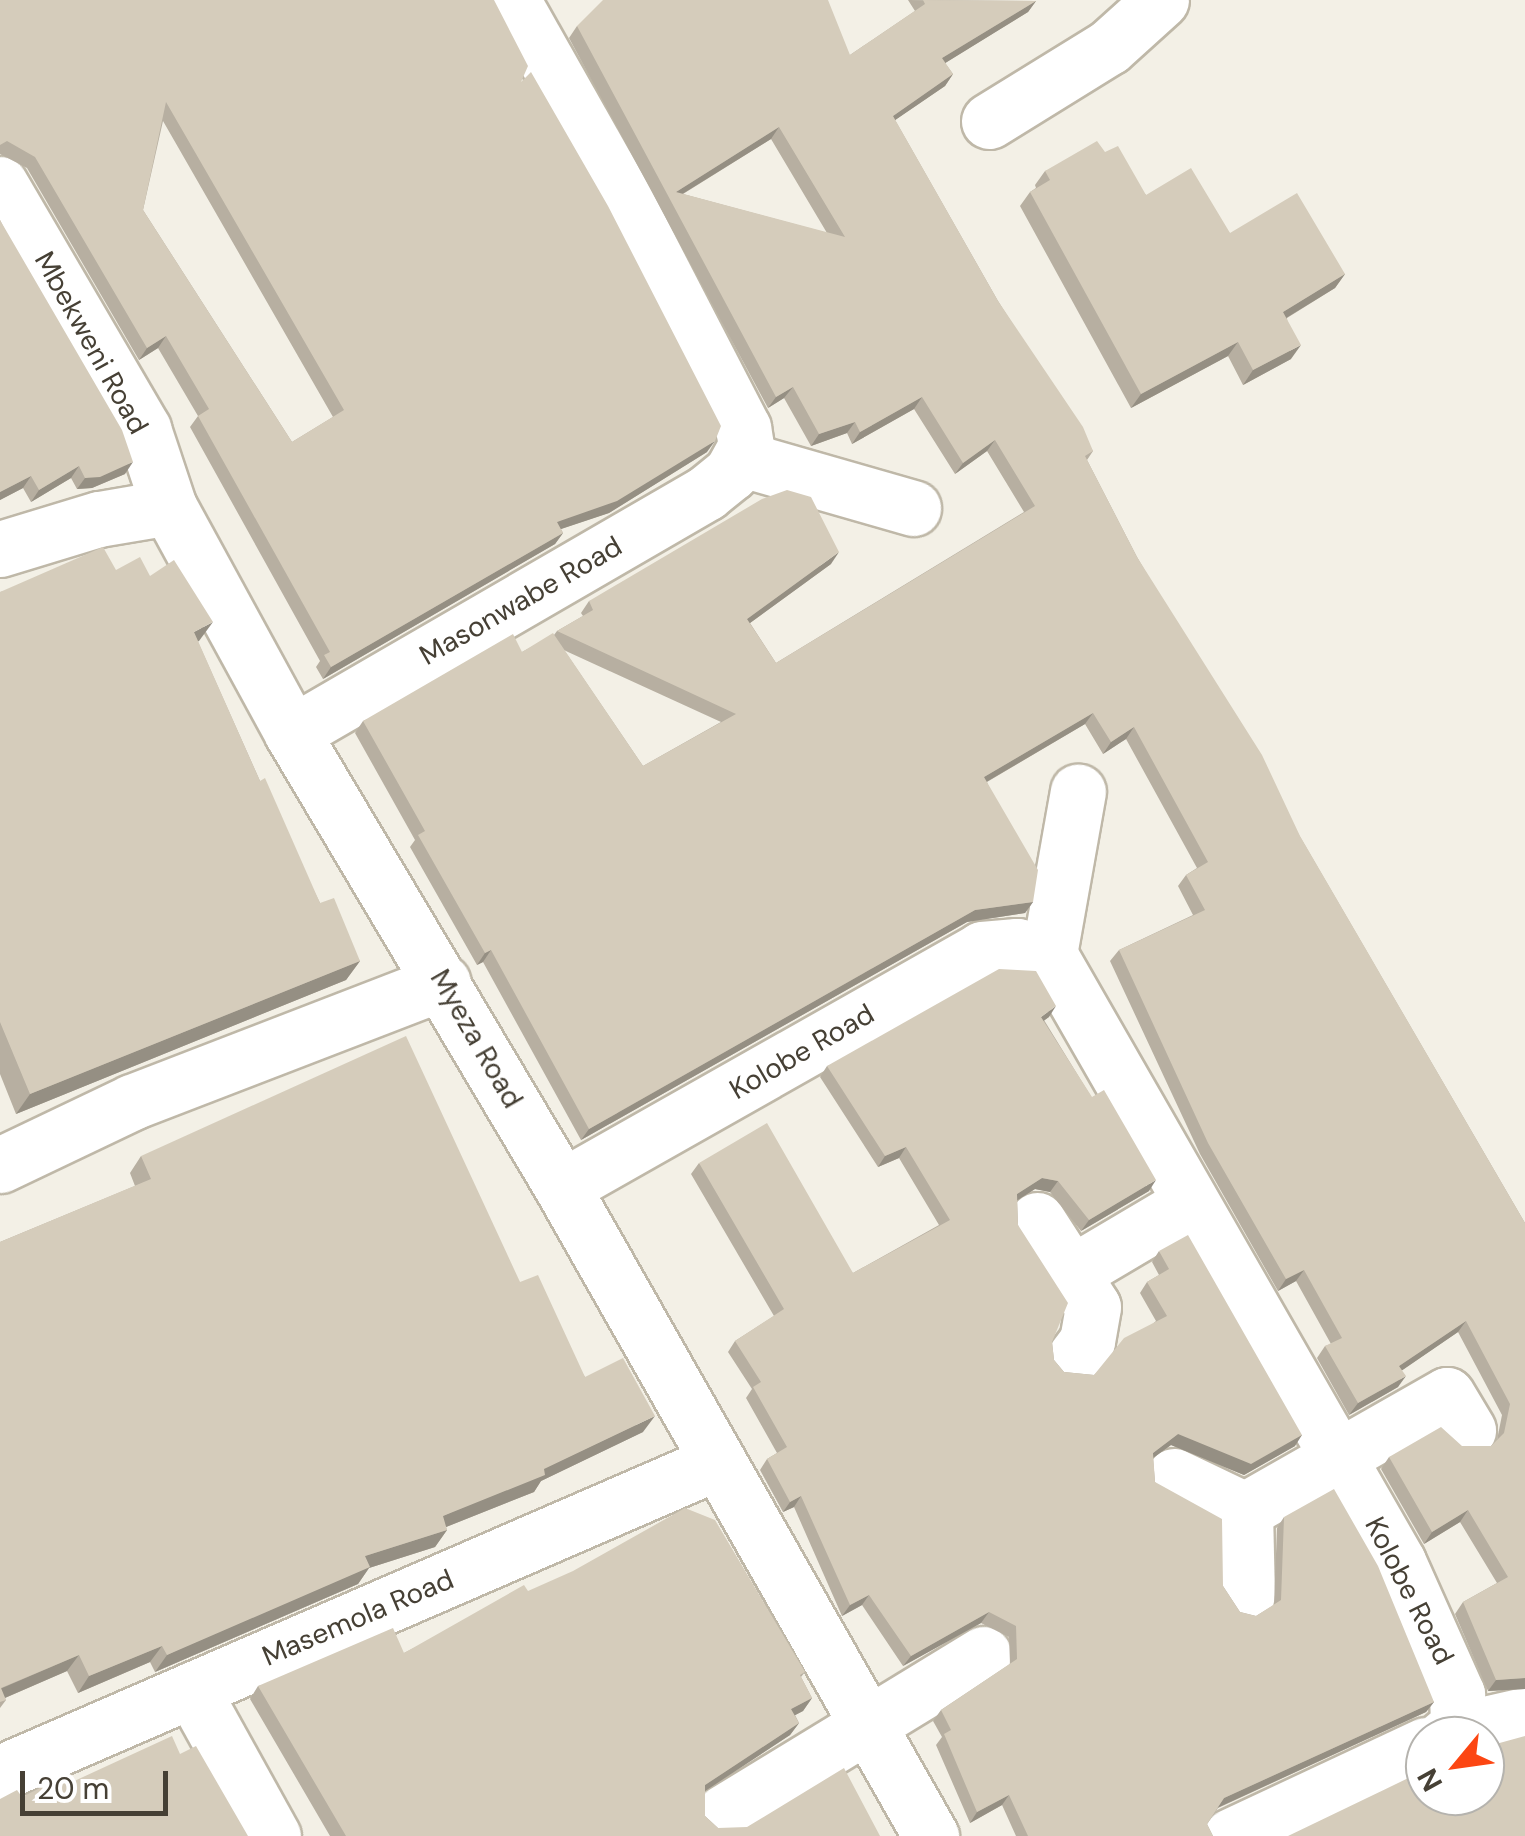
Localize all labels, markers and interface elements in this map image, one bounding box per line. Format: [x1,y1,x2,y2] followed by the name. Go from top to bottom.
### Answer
[27,246,155,440] street label: Mbekweni Road
[414,530,628,672] street label: Masonwabe Road
[423,964,529,1114] street label: Myeza Road
[724,997,880,1107] street label: Kolobe Road
[1357,1512,1461,1670] street label: Kolobe Road
[257,1563,459,1673] street label: Masemola Road
[1405,1716,1505,1816] north arrow
[25,1751,172,1813] scale bar
[1409,1762,1451,1798] text: N
[37,1769,109,1808] text: 20 m

